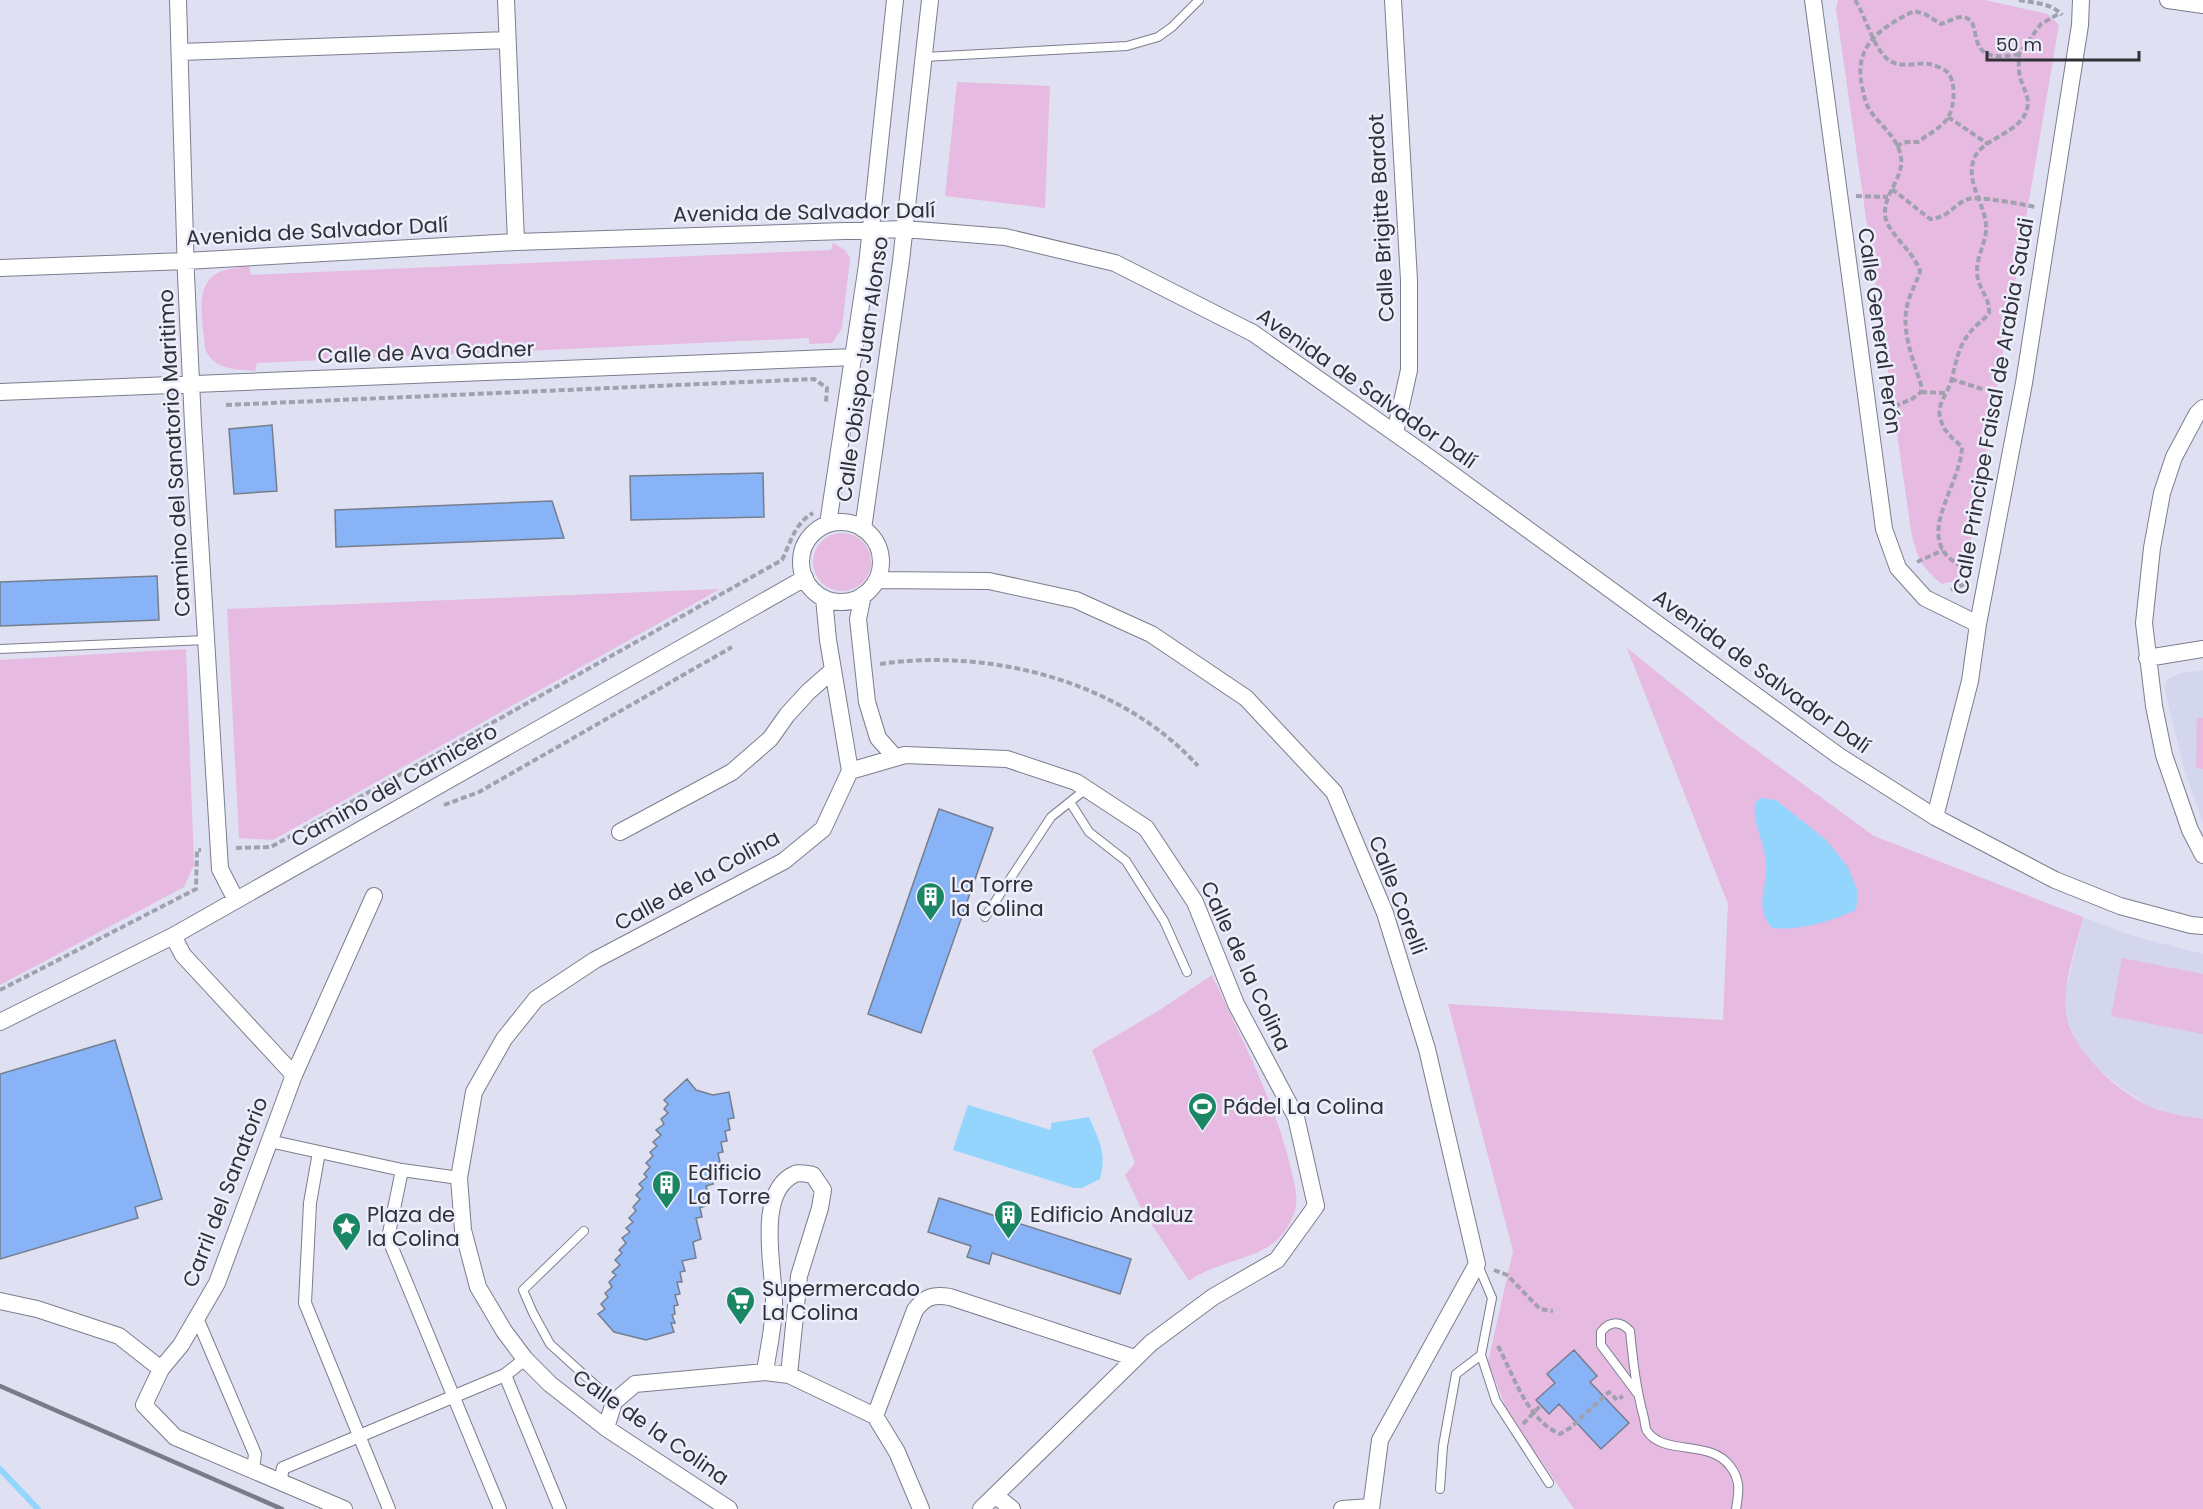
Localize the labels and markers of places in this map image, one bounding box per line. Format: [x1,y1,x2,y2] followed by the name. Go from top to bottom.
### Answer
[951,870,1044,923] place label: La Torre la Colina
[914,880,946,922] building icon: La Torre la Colina
[1186,1090,1218,1132] sports icon: Pádel La Colina
[1223,1092,1384,1121] place label: Pádel La Colina
[688,1158,770,1211] place label: Edificio La Torre
[651,1168,683,1210] building icon: Edificio La Torre
[993,1198,1025,1240] building icon: Edificio Andaluz
[367,1200,460,1253] place label: Plaza de la Colina
[1030,1200,1193,1229] place label: Edificio Andaluz
[330,1210,362,1252] place icon: Plaza de la Colina
[762,1274,920,1327] place label: Supermercado La Colina
[725,1284,757,1326] supermarket icon: Supermercado La Colina

